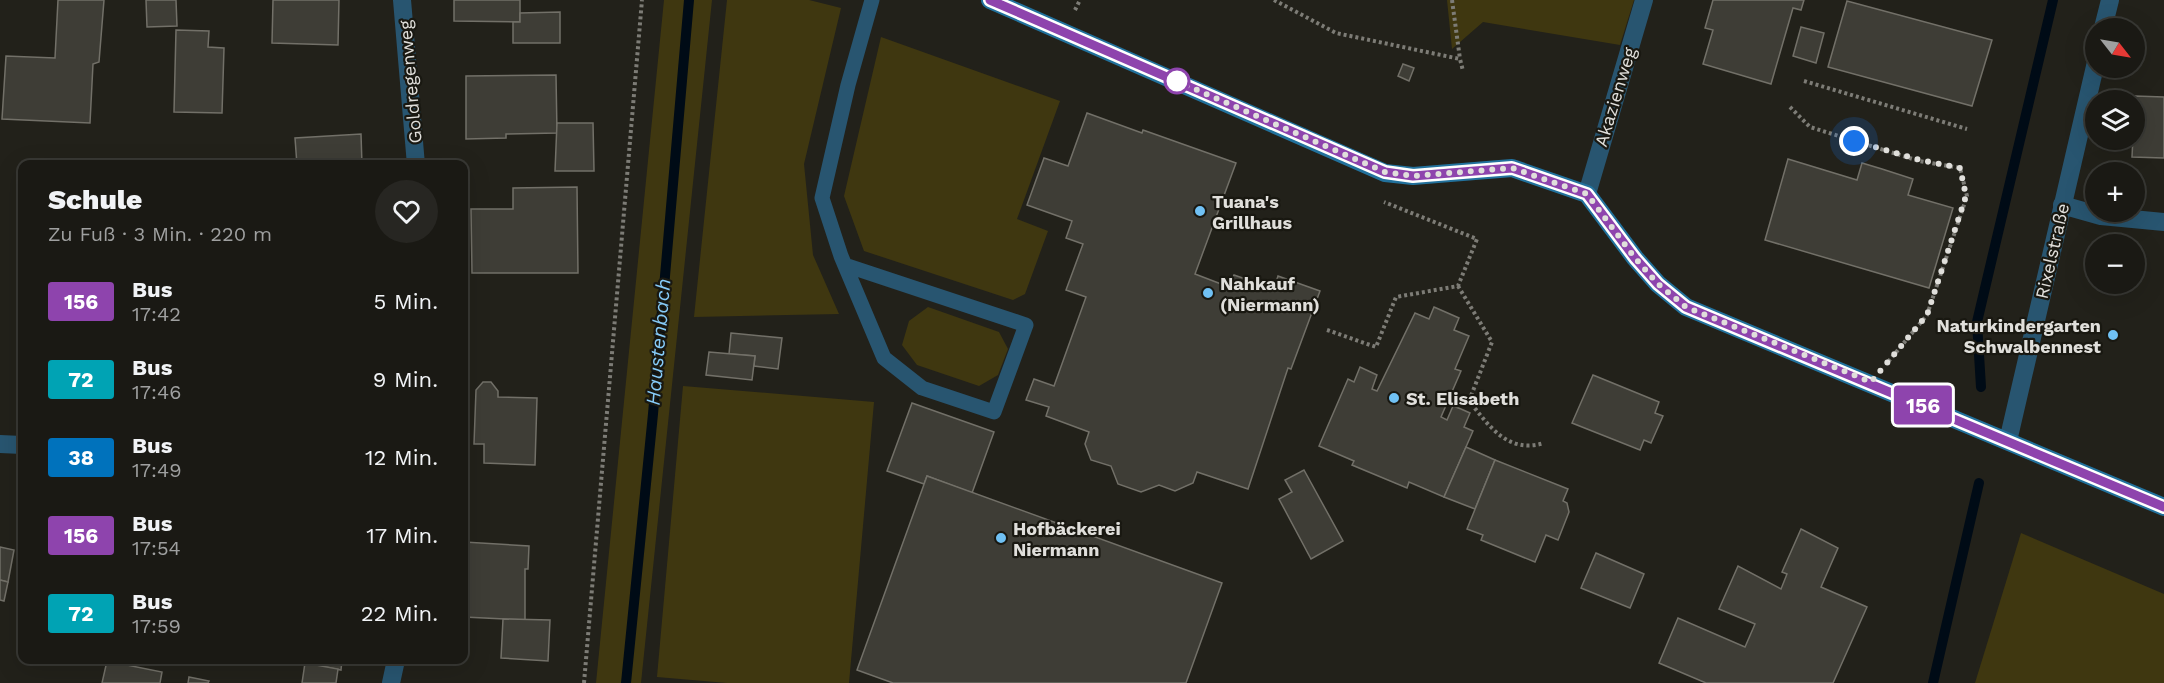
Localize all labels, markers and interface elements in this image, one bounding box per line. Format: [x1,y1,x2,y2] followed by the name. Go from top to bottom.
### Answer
[2085,18,2145,78] north arrow
[2085,18,2145,294] map controls
[394,19,426,145] street label: Goldregenweg
[1590,44,1640,149] street label: Akazienweg
[1164,68,1190,94] unlabelled marker
[2085,90,2145,150] button: layers
[1839,126,1869,156] your location
[2085,162,2145,222] button: +
[375,180,438,243] button: heart
[48,183,142,216] text: Schule
[1212,191,1292,233] place label: Tuana's Grillhaus
[2031,201,2073,301] street label: Rixelstraße
[1193,204,1207,218] marker: Tuana's Grillhaus
[48,222,272,246] text: Zu Fuß · 3 Min. · 220 m
[2085,234,2145,294] button: −
[1220,273,1320,315] place label: Nahkauf (Niermann)
[132,277,172,302] text: Bus
[640,277,676,407] water label: Haustenbach
[1201,286,1215,300] marker: Nahkauf (Niermann)
[64,289,98,314] text: 156
[374,289,438,314] text: 5 Min.
[132,302,181,326] text: 17:42
[1937,315,2101,357] place label: Naturkindergarten Schwalbennest
[2106,328,2120,342] marker: Naturkindergarten Schwalbennest
[132,355,172,380] text: Bus
[68,367,94,392] text: 72
[373,367,438,392] text: 9 Min.
[132,380,181,404] text: 17:46
[1888,386,1958,424] line badge: 156
[1406,388,1519,409] place label: St. Elisabeth
[1387,391,1401,405] marker: St. Elisabeth
[1906,393,1940,418] text: 156
[132,433,172,458] text: Bus
[68,445,94,470] text: 38
[365,445,438,470] text: 12 Min.
[132,458,182,482] text: 17:49
[132,511,172,536] text: Bus
[1013,518,1121,560] place label: Hofbäckerei Niermann
[64,523,98,548] text: 156
[366,523,438,548] text: 17 Min.
[994,531,1008,545] marker: Hofbäckerei Niermann
[132,536,181,560] text: 17:54
[132,589,172,614] text: Bus
[68,601,94,626] text: 72
[361,601,438,626] text: 22 Min.
[132,614,181,638] text: 17:59

